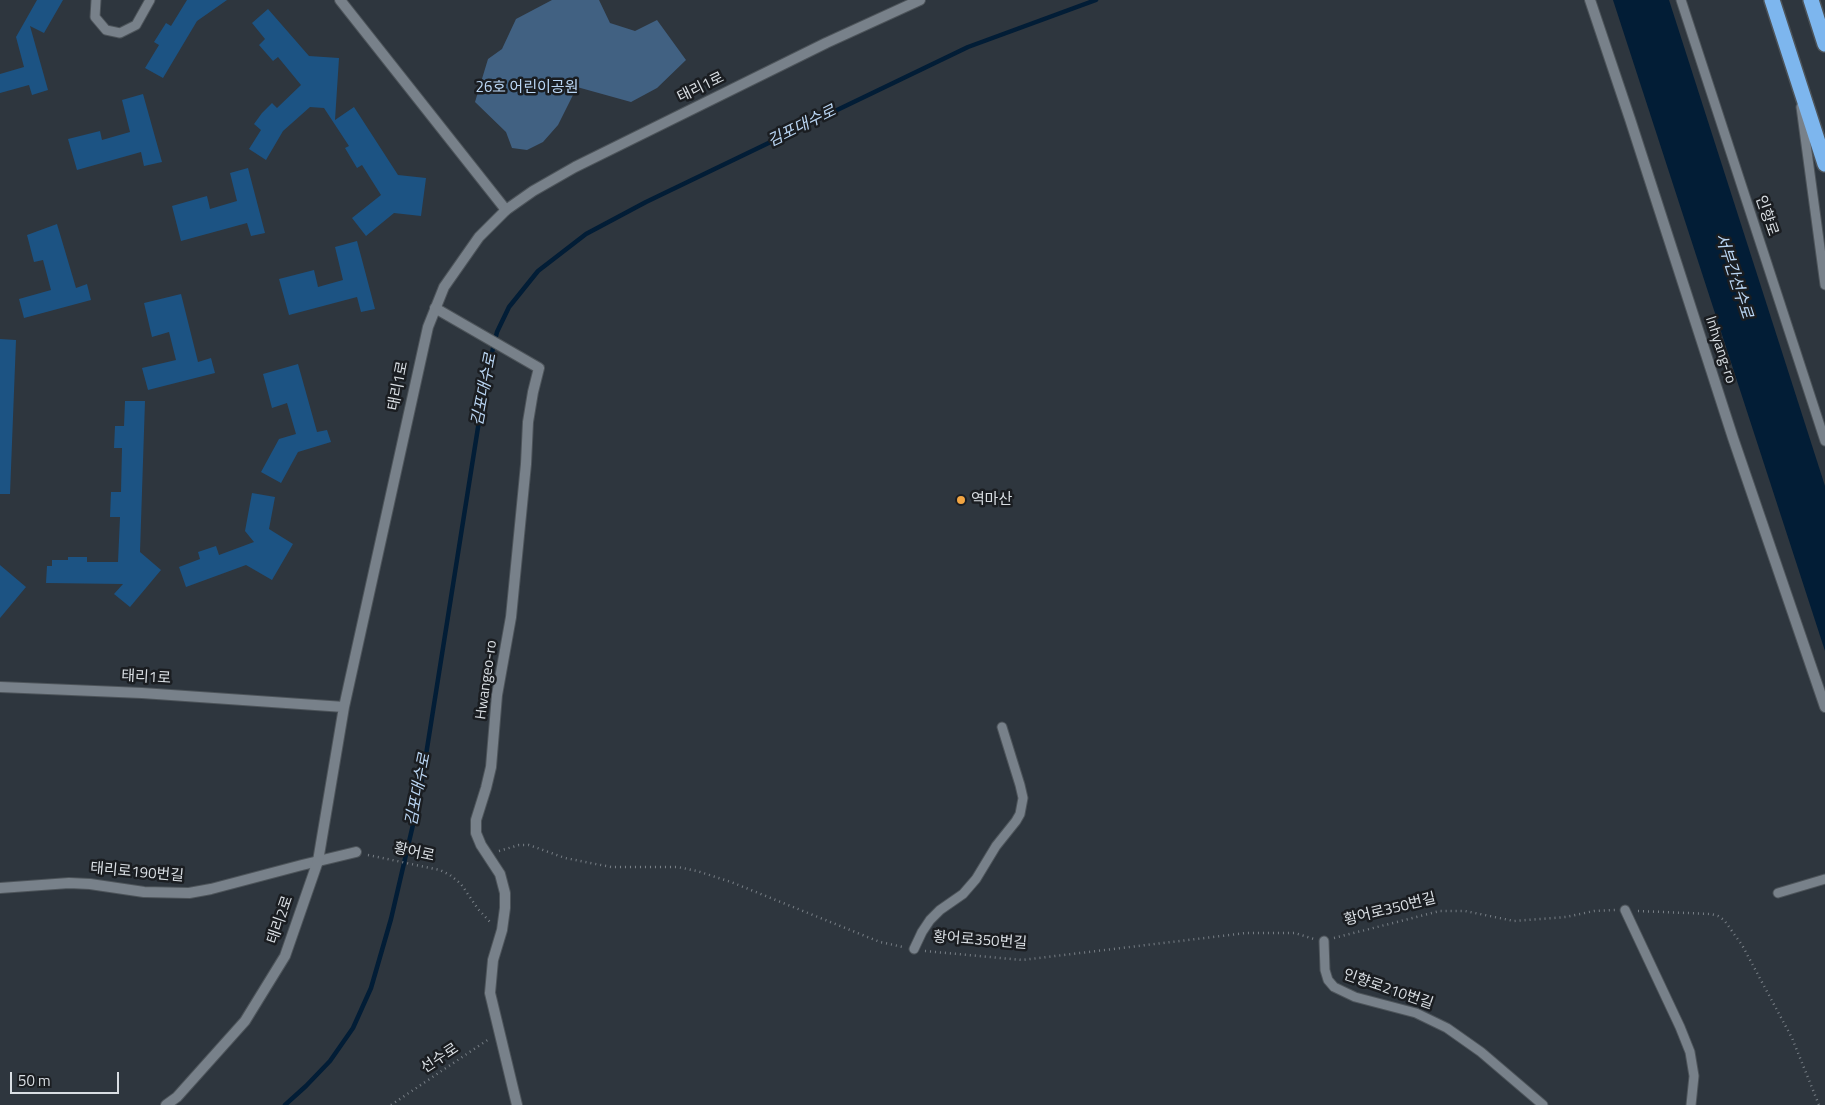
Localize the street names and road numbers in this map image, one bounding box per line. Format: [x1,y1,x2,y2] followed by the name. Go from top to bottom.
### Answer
[675,69,727,107] street label: 태리1로
[1751,193,1781,239] street label: 인향로
[1701,314,1739,386] street label: Inhyang-ro
[385,360,413,412] street label: 태리1로
[473,639,501,721] street label: Hwangeo-ro
[121,668,171,688] street label: 태리1로
[392,840,436,866] street label: 황어로
[89,860,185,886] street label: 태리로190번길
[1342,890,1438,930] street label: 황어로350번길
[264,894,298,946] street label: 태리2로
[932,929,1028,953] street label: 황어로350번길
[1341,966,1435,1014] street label: 인향로210번길
[418,1040,462,1078] street label: 선수로

